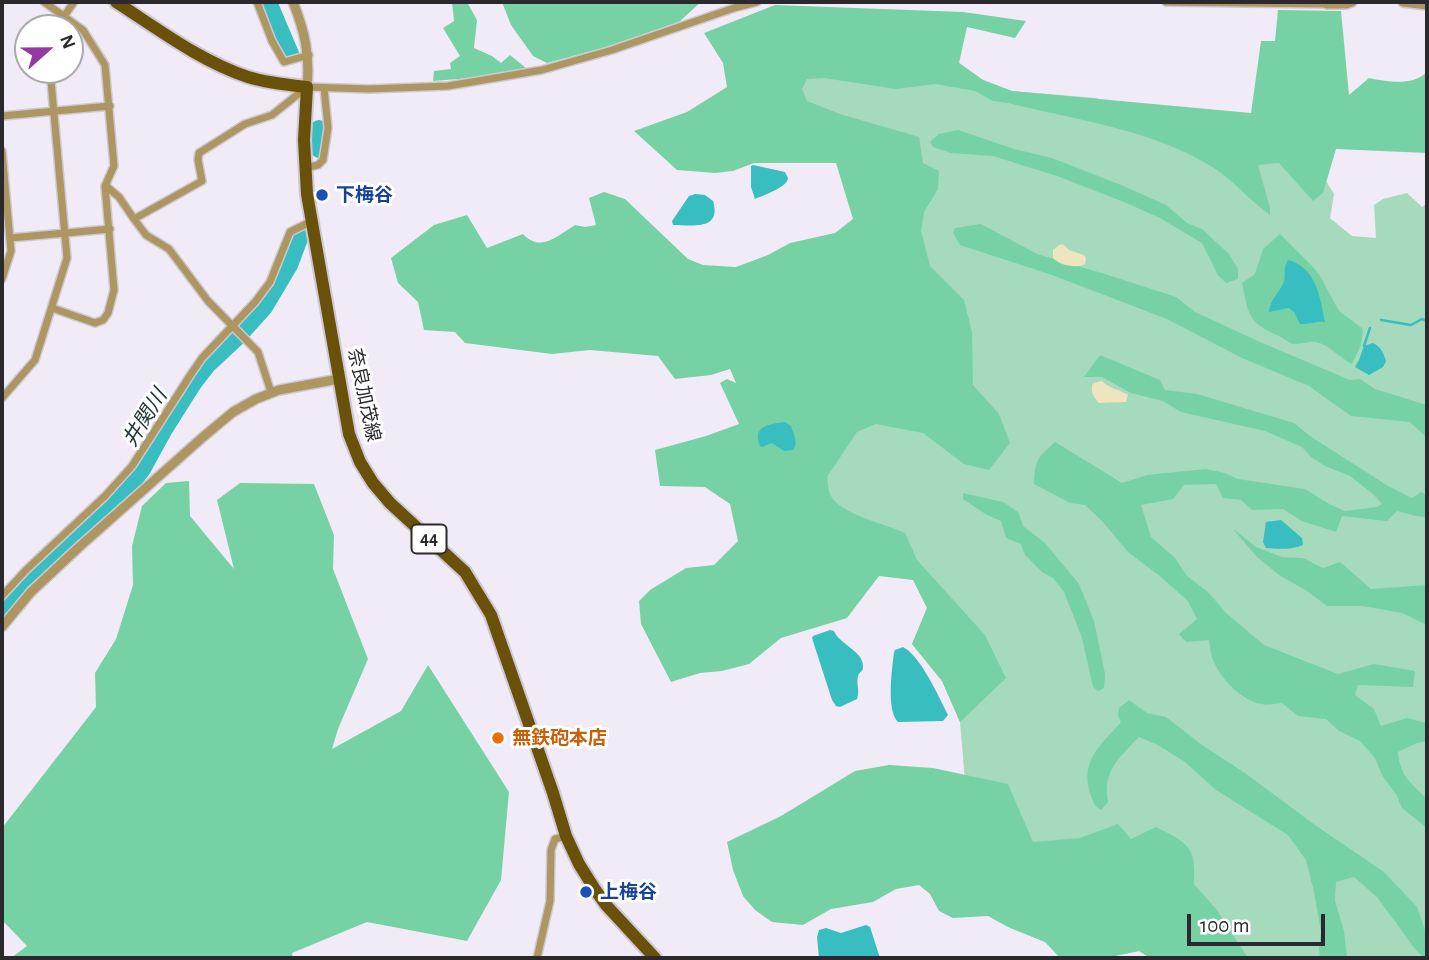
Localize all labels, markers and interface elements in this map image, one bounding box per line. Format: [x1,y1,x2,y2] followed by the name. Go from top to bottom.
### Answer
[14,14,84,84] north arrow
[56,32,78,52] text: N
[336,184,393,206] place label: 下梅谷
[314,187,330,203] marker: 下梅谷
[343,346,385,444] street label: 奈良加茂線
[118,385,172,451] water label: 井関川
[412,524,446,554] road number: 44
[512,727,607,749] place label: 無鉄砲本店
[490,730,506,746] marker: 無鉄砲本店
[600,881,657,903] place label: 上梅谷
[578,884,594,900] marker: 上梅谷
[1191,900,1329,944] scale bar
[1200,915,1250,936] text: 100 m

